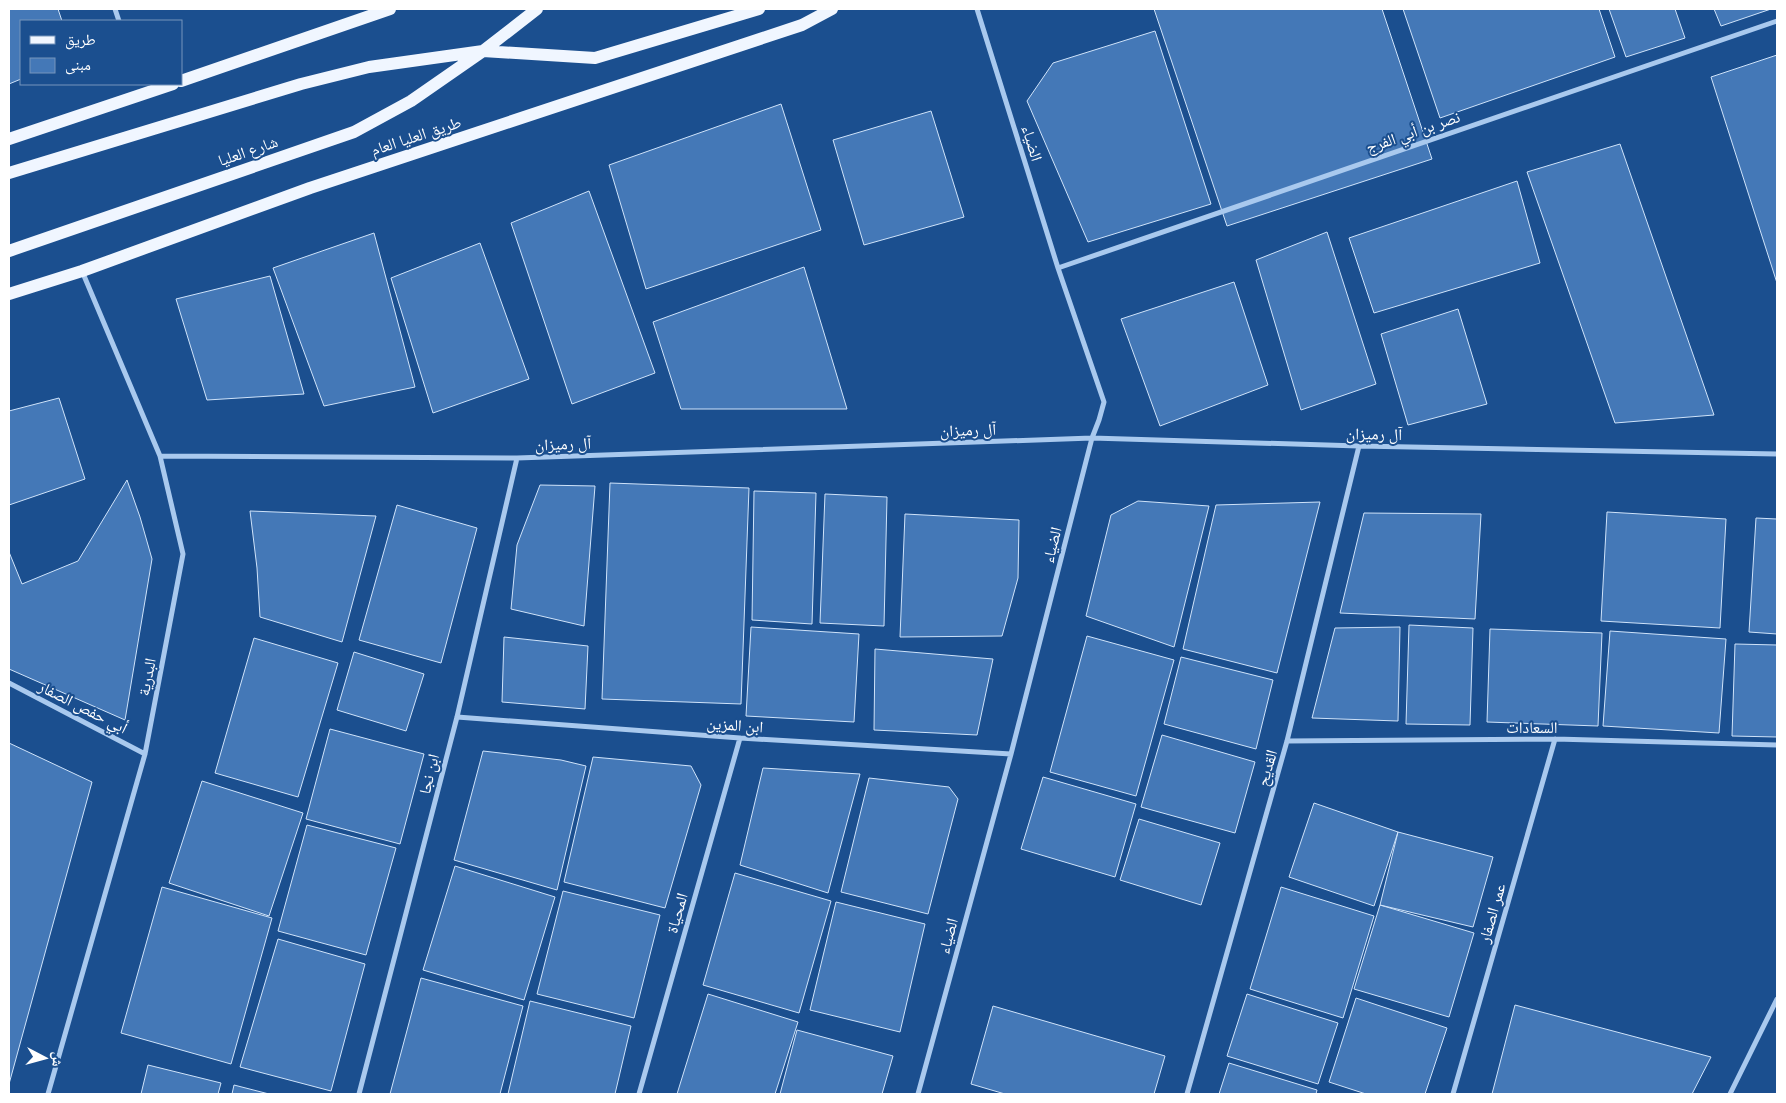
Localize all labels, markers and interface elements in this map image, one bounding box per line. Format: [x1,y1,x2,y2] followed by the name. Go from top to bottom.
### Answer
[20,20,182,85] legend
[65,31,96,50] text: طريق
[65,56,91,75] text: مبنى
[1363,107,1464,160] street label: نصر بن أبي الفرج
[368,112,464,161] street label: طريق العليا العام
[1018,123,1046,163] street label: الضياء
[216,132,281,171] street label: شارع العليا
[940,419,997,441] street label: آل رميزان
[1346,424,1403,445] street label: آل رميزان
[535,433,592,455] street label: آل رميزان
[1038,525,1066,565] street label: الضياء
[134,656,160,698] street label: البدرية
[33,676,131,740] street label: أبي حفص الصفار
[706,714,764,737] street label: ابن المزين
[1506,718,1558,737] street label: السعادات
[1253,748,1282,789] street label: القديح
[415,752,444,796] street label: ابن نجا
[1474,881,1510,946] street label: عمر الصفار
[662,891,692,935] street label: المحياة
[934,916,962,956] street label: الضياء
[20,1033,70,1083] north arrow
[48,1051,67,1068] text: ش

